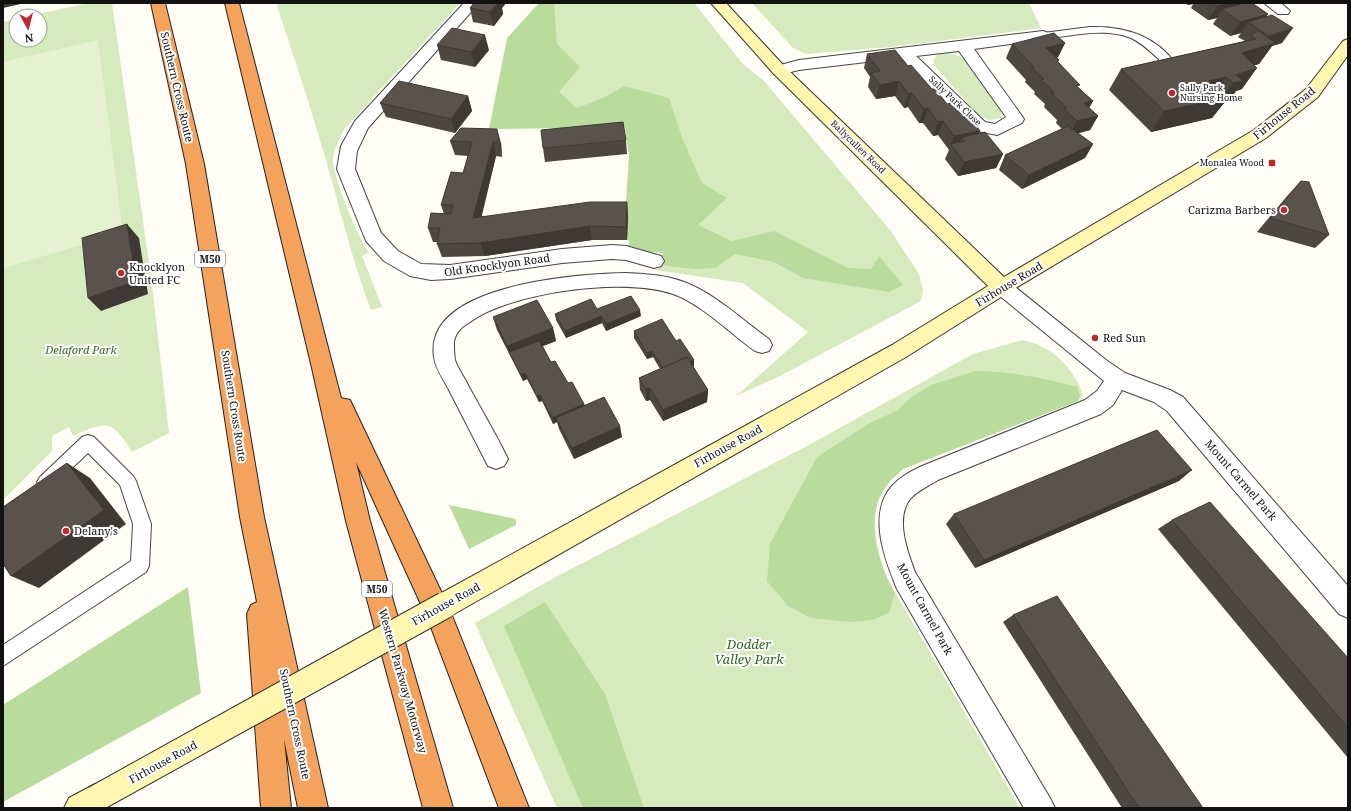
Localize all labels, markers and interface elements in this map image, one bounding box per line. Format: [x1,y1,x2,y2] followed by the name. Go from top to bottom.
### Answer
[8,8,48,48] north arrow
[24,30,34,46] text: N
[158,30,197,144] street label: Southern Cross Route
[926,73,985,129] street label: Sally Park Close
[1180,81,1243,104] place label: Sally Park Nursing Home
[1250,83,1318,142] street label: Firhouse Road
[1167,88,1177,98] marker: Sally Park Nursing Home
[828,117,889,177] street label: Ballycullen Road
[1200,156,1264,169] place label: Monalea Wood
[1267,158,1277,168] marker: Monalea Wood
[1188,202,1276,217] place label: Carizma Barbers
[1279,205,1289,215] marker: Carizma Barbers
[443,250,551,279] street label: Old Knocklyon Road
[195,251,225,267] road number: M50
[972,258,1045,310] street label: Firhouse Road
[129,259,185,287] place label: Knocklyon United FC
[116,268,126,278] marker: Knocklyon United FC
[1103,330,1146,345] place label: Red Sun
[1090,333,1100,343] marker: Red Sun
[44,342,118,357] park label: Delaford Park
[218,349,251,463] street label: Southern Cross Route
[691,421,765,470] street label: Firhouse Road
[1202,436,1281,524] street label: Mount Carmel Park
[74,523,118,538] place label: Delany's
[61,526,71,536] marker: Delany's
[894,560,957,658] street label: Mount Carmel Park
[409,579,483,628] street label: Firhouse Road
[362,581,392,597] road number: M50
[376,607,431,755] street label: Western Parkway Motorway
[714,635,784,668] park label: Dodder Valley Park
[276,667,315,781] street label: Southern Cross Route
[126,737,200,786] street label: Firhouse Road

